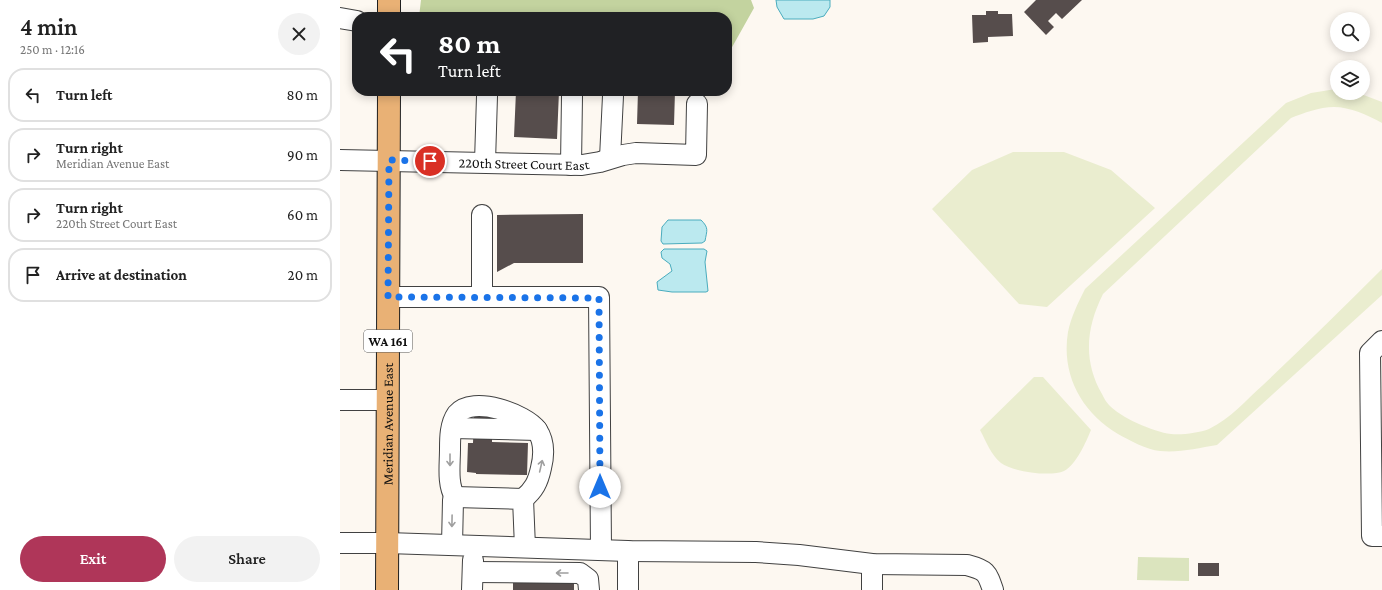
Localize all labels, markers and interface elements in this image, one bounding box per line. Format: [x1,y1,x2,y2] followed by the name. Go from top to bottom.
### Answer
[1330,12,1370,100] map controls
[1330,12,1370,52] button: search
[20,13,77,40] text: 4 min
[278,13,320,55] button: close
[372,28,424,80] icon: left
[438,28,500,59] text: 80 m
[20,42,85,57] text: 250 m · 12:16
[1330,60,1370,100] button: layers
[438,61,501,81] text: Turn left
[22,84,44,106] icon: left
[56,87,112,103] text: Turn left
[287,87,318,103] text: 80 m
[56,140,123,156] text: Turn right
[22,144,44,166] icon: right
[413,144,447,178] pin
[287,147,318,163] text: 90 m
[419,150,441,172] icon: arrive
[459,154,591,173] street label: 220th Street Court East
[56,156,169,171] text: Meridian Avenue East
[56,200,123,216] text: Turn right
[22,204,44,226] icon: right
[287,207,318,223] text: 60 m
[56,216,177,231] text: 220th Street Court East
[22,264,44,286] icon: arrive
[56,267,187,283] text: Arrive at destination
[288,267,318,283] text: 20 m
[364,330,412,352] road number: WA 161
[379,362,396,485] street label: Meridian Avenue East
[446,453,454,466] one-way arrow
[538,460,546,473] one-way arrow
[579,466,621,508] position arrow
[449,514,456,527] one-way arrow
[20,536,166,582] button: Exit
[174,536,320,582] button: Share
[556,569,569,577] one-way arrow

